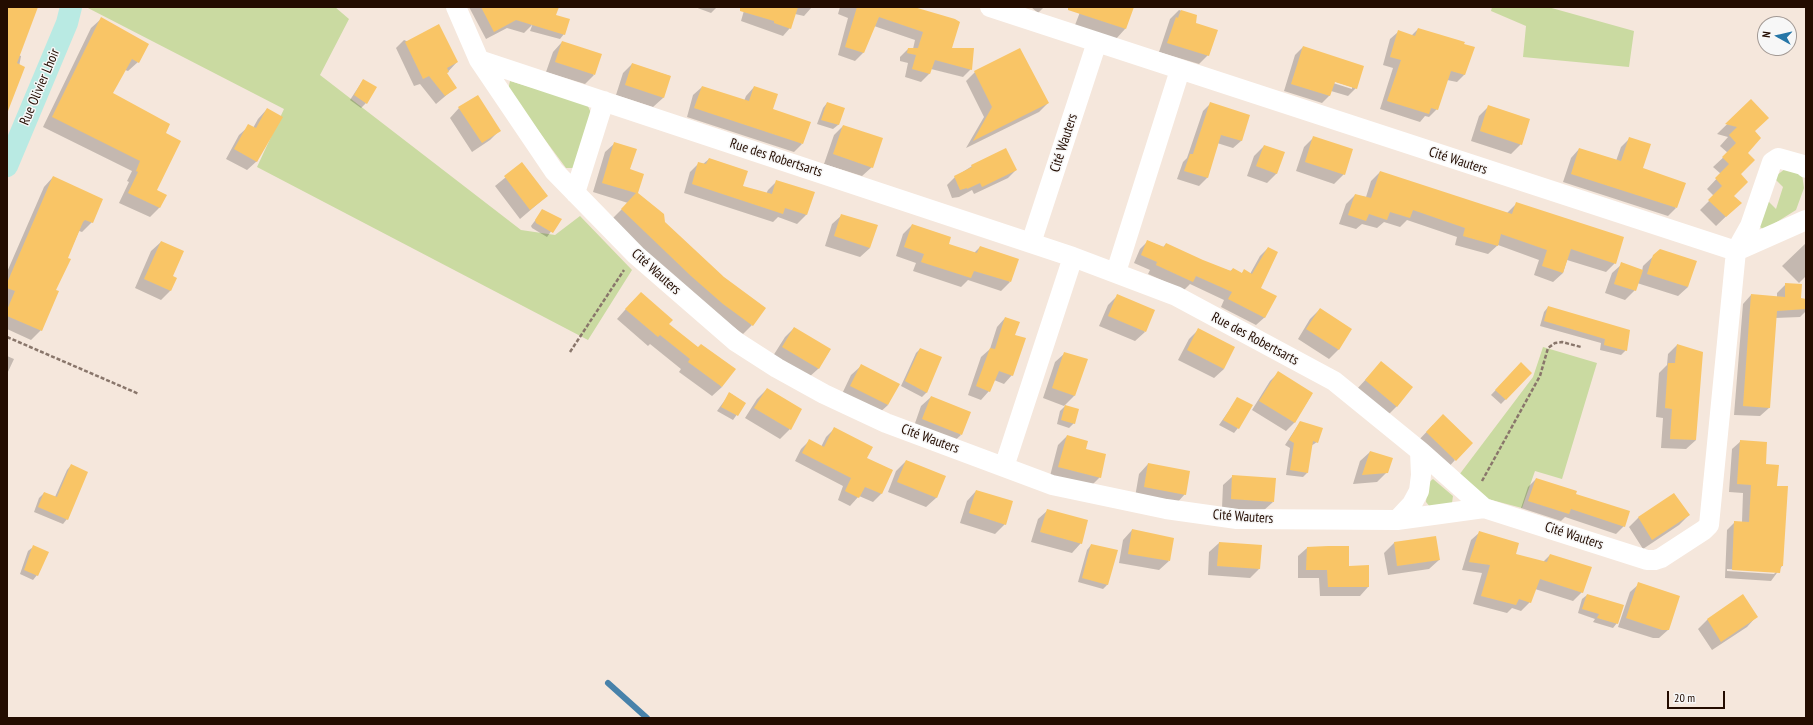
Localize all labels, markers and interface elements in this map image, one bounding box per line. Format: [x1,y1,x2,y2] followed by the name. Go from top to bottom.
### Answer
[1757,16,1797,56] north arrow
[1759,31,1773,38] text: N
[16,46,64,128] street label: Rue Olivier Lhoir
[1047,112,1081,174] street label: Cité Wauters
[728,135,824,181] street label: Rue des Robertsarts
[1427,144,1489,178] street label: Cité Wauters
[628,245,684,299] street label: Cité Wauters
[1209,309,1301,369] street label: Rue des Robertsarts
[899,421,961,457] street label: Cité Wauters
[1212,507,1274,527] street label: Cité Wauters
[1543,519,1605,553] street label: Cité Wauters
[1669,683,1727,709] scale bar
[1674,690,1695,705] text: 20 m

